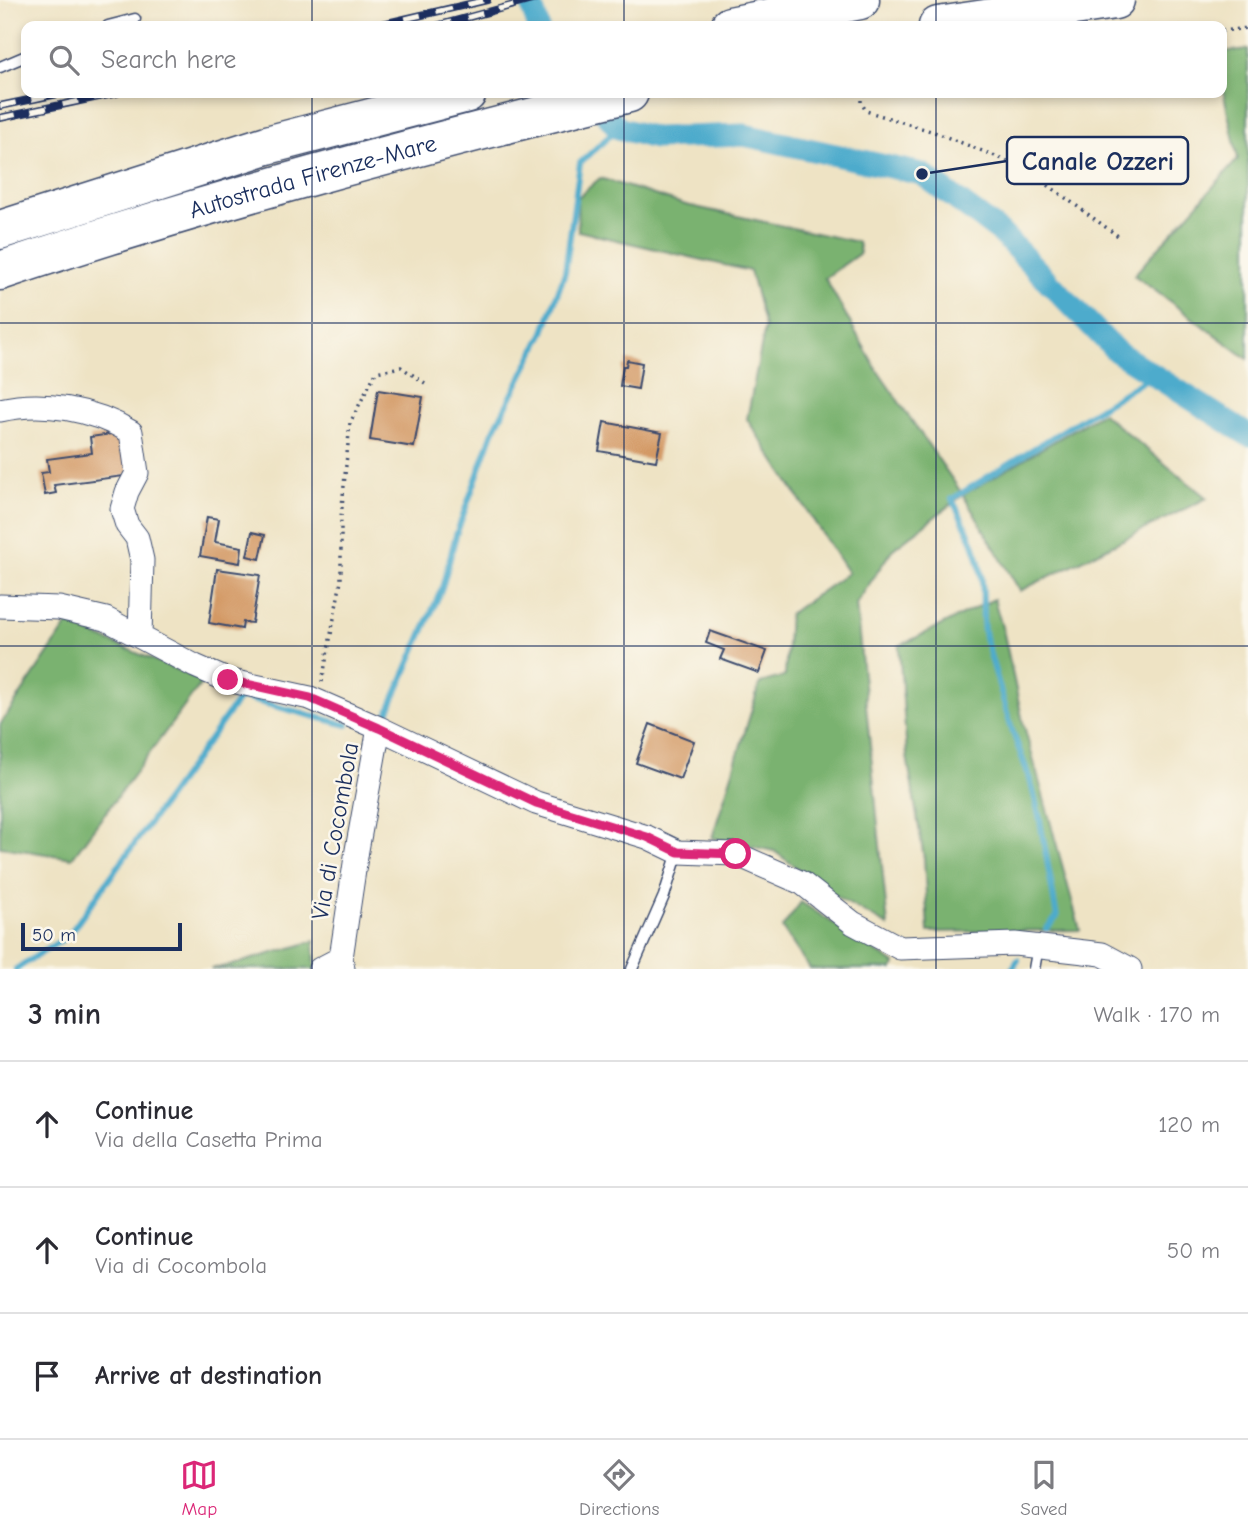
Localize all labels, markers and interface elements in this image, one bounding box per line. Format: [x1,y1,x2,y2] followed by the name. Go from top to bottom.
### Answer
[21,21,1227,98] search box
[45,41,83,79] icon: search
[101,45,236,75] text: Search here
[186,129,440,224] street label: Autostrada Firenze-Mare
[1007,137,1188,184] callout: Canale Ozzeri
[1022,147,1174,177] text: Canale Ozzeri
[212,664,243,695] route end
[306,740,364,922] street label: Via di Cocombola
[720,838,751,869] route start
[21,920,182,952] scale bar
[32,924,76,946] text: 50 m
[28,997,101,1032] text: 3 min
[1093,1001,1220,1028] text: Walk · 170 m
[95,1096,193,1126] text: Continue
[28,1105,66,1143] icon: ahead
[1158,1111,1220,1138] text: 120 m
[95,1126,323,1153] text: Via della Casetta Prima
[95,1222,193,1252] text: Continue
[28,1231,66,1269] icon: ahead
[1167,1237,1220,1264] text: 50 m
[95,1252,267,1279] text: Via di Cocombola
[28,1357,66,1395] icon: arrive
[95,1361,322,1391] text: Arrive at destination
[180,1456,218,1520] tab: Map
[579,1456,659,1520] tab: Directions
[1020,1456,1068,1520] tab: Saved

